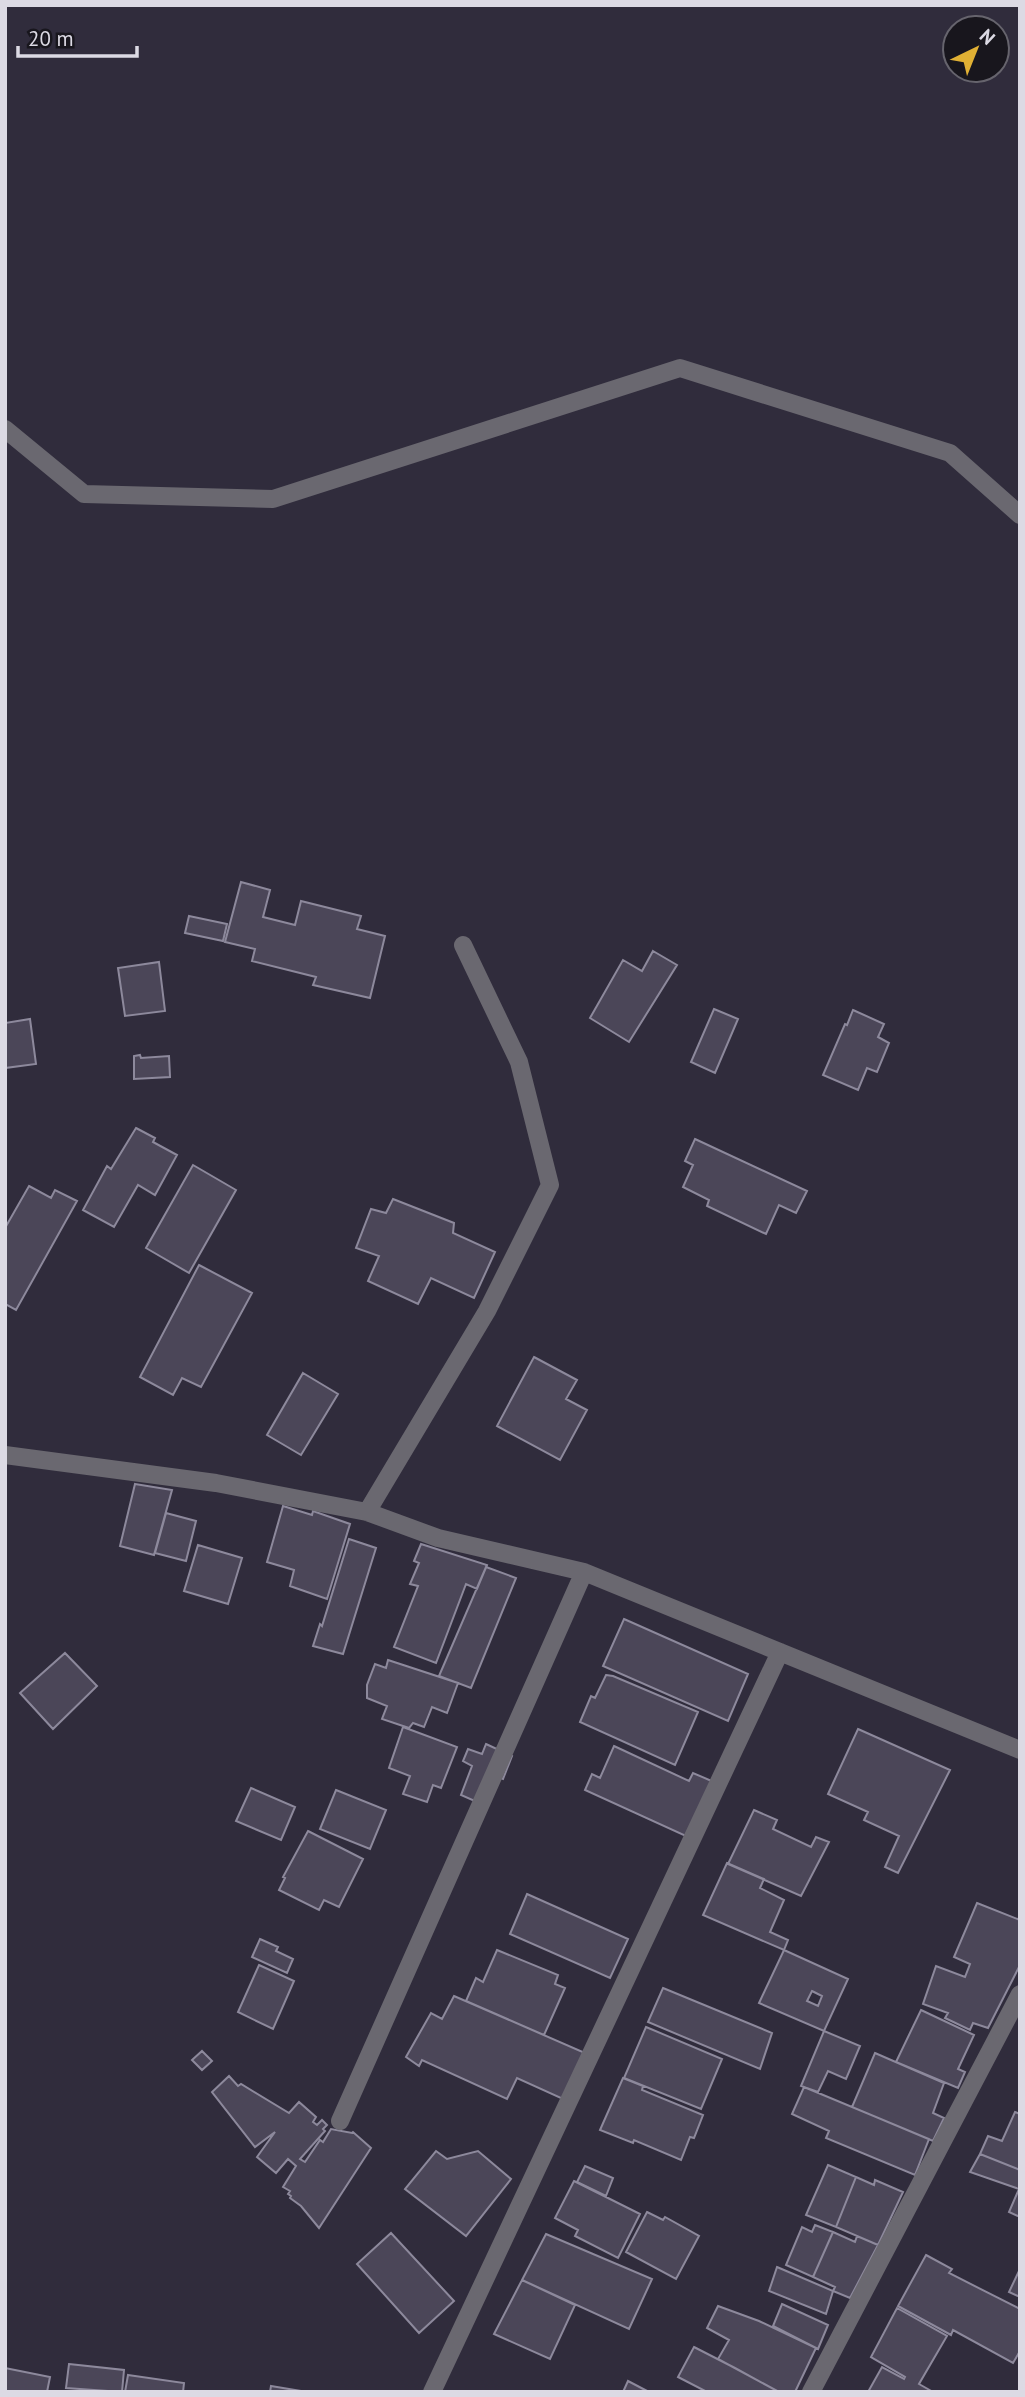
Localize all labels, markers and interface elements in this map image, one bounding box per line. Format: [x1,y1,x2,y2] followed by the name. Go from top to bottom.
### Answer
[18,14,136,58] scale bar
[941,14,1011,84] north arrow
[975,24,1000,50] text: N
[28,25,74,52] text: 20 m

